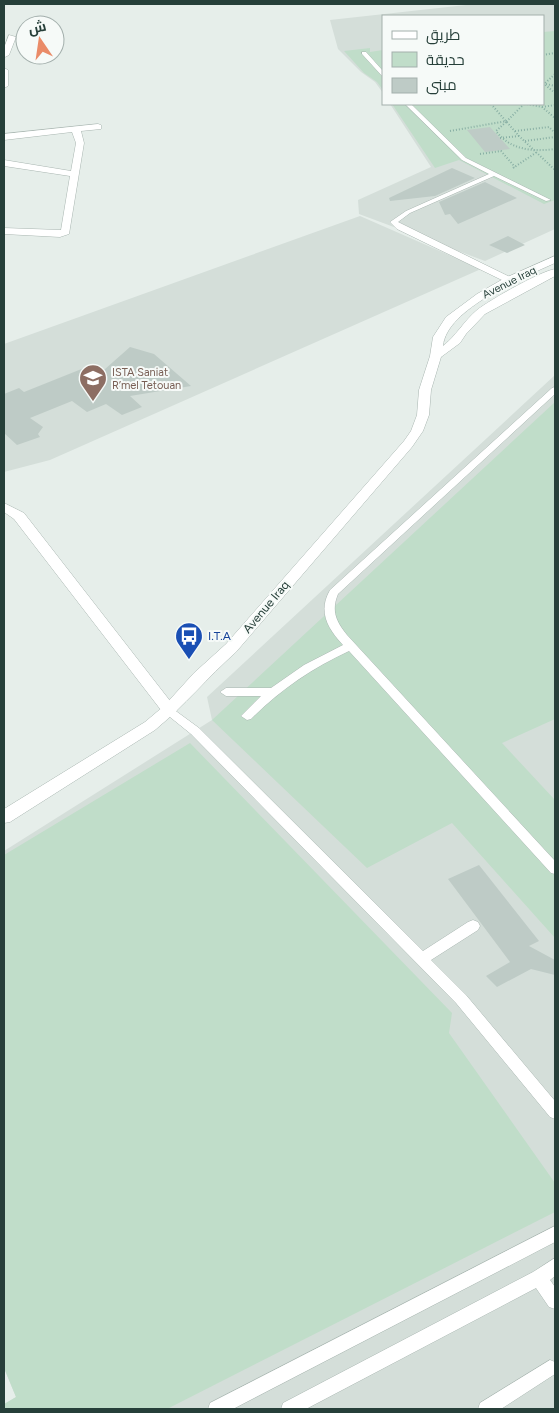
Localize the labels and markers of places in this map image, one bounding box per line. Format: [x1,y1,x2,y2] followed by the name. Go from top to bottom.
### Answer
[78,363,108,402] school or university icon: ISTA Saniat R’mel Tetouan
[112,366,181,392] place label: ISTA Saniat R’mel Tetouan
[174,621,204,660] bus stop icon: I.T.A
[208,629,231,643] place label: I.T.A

